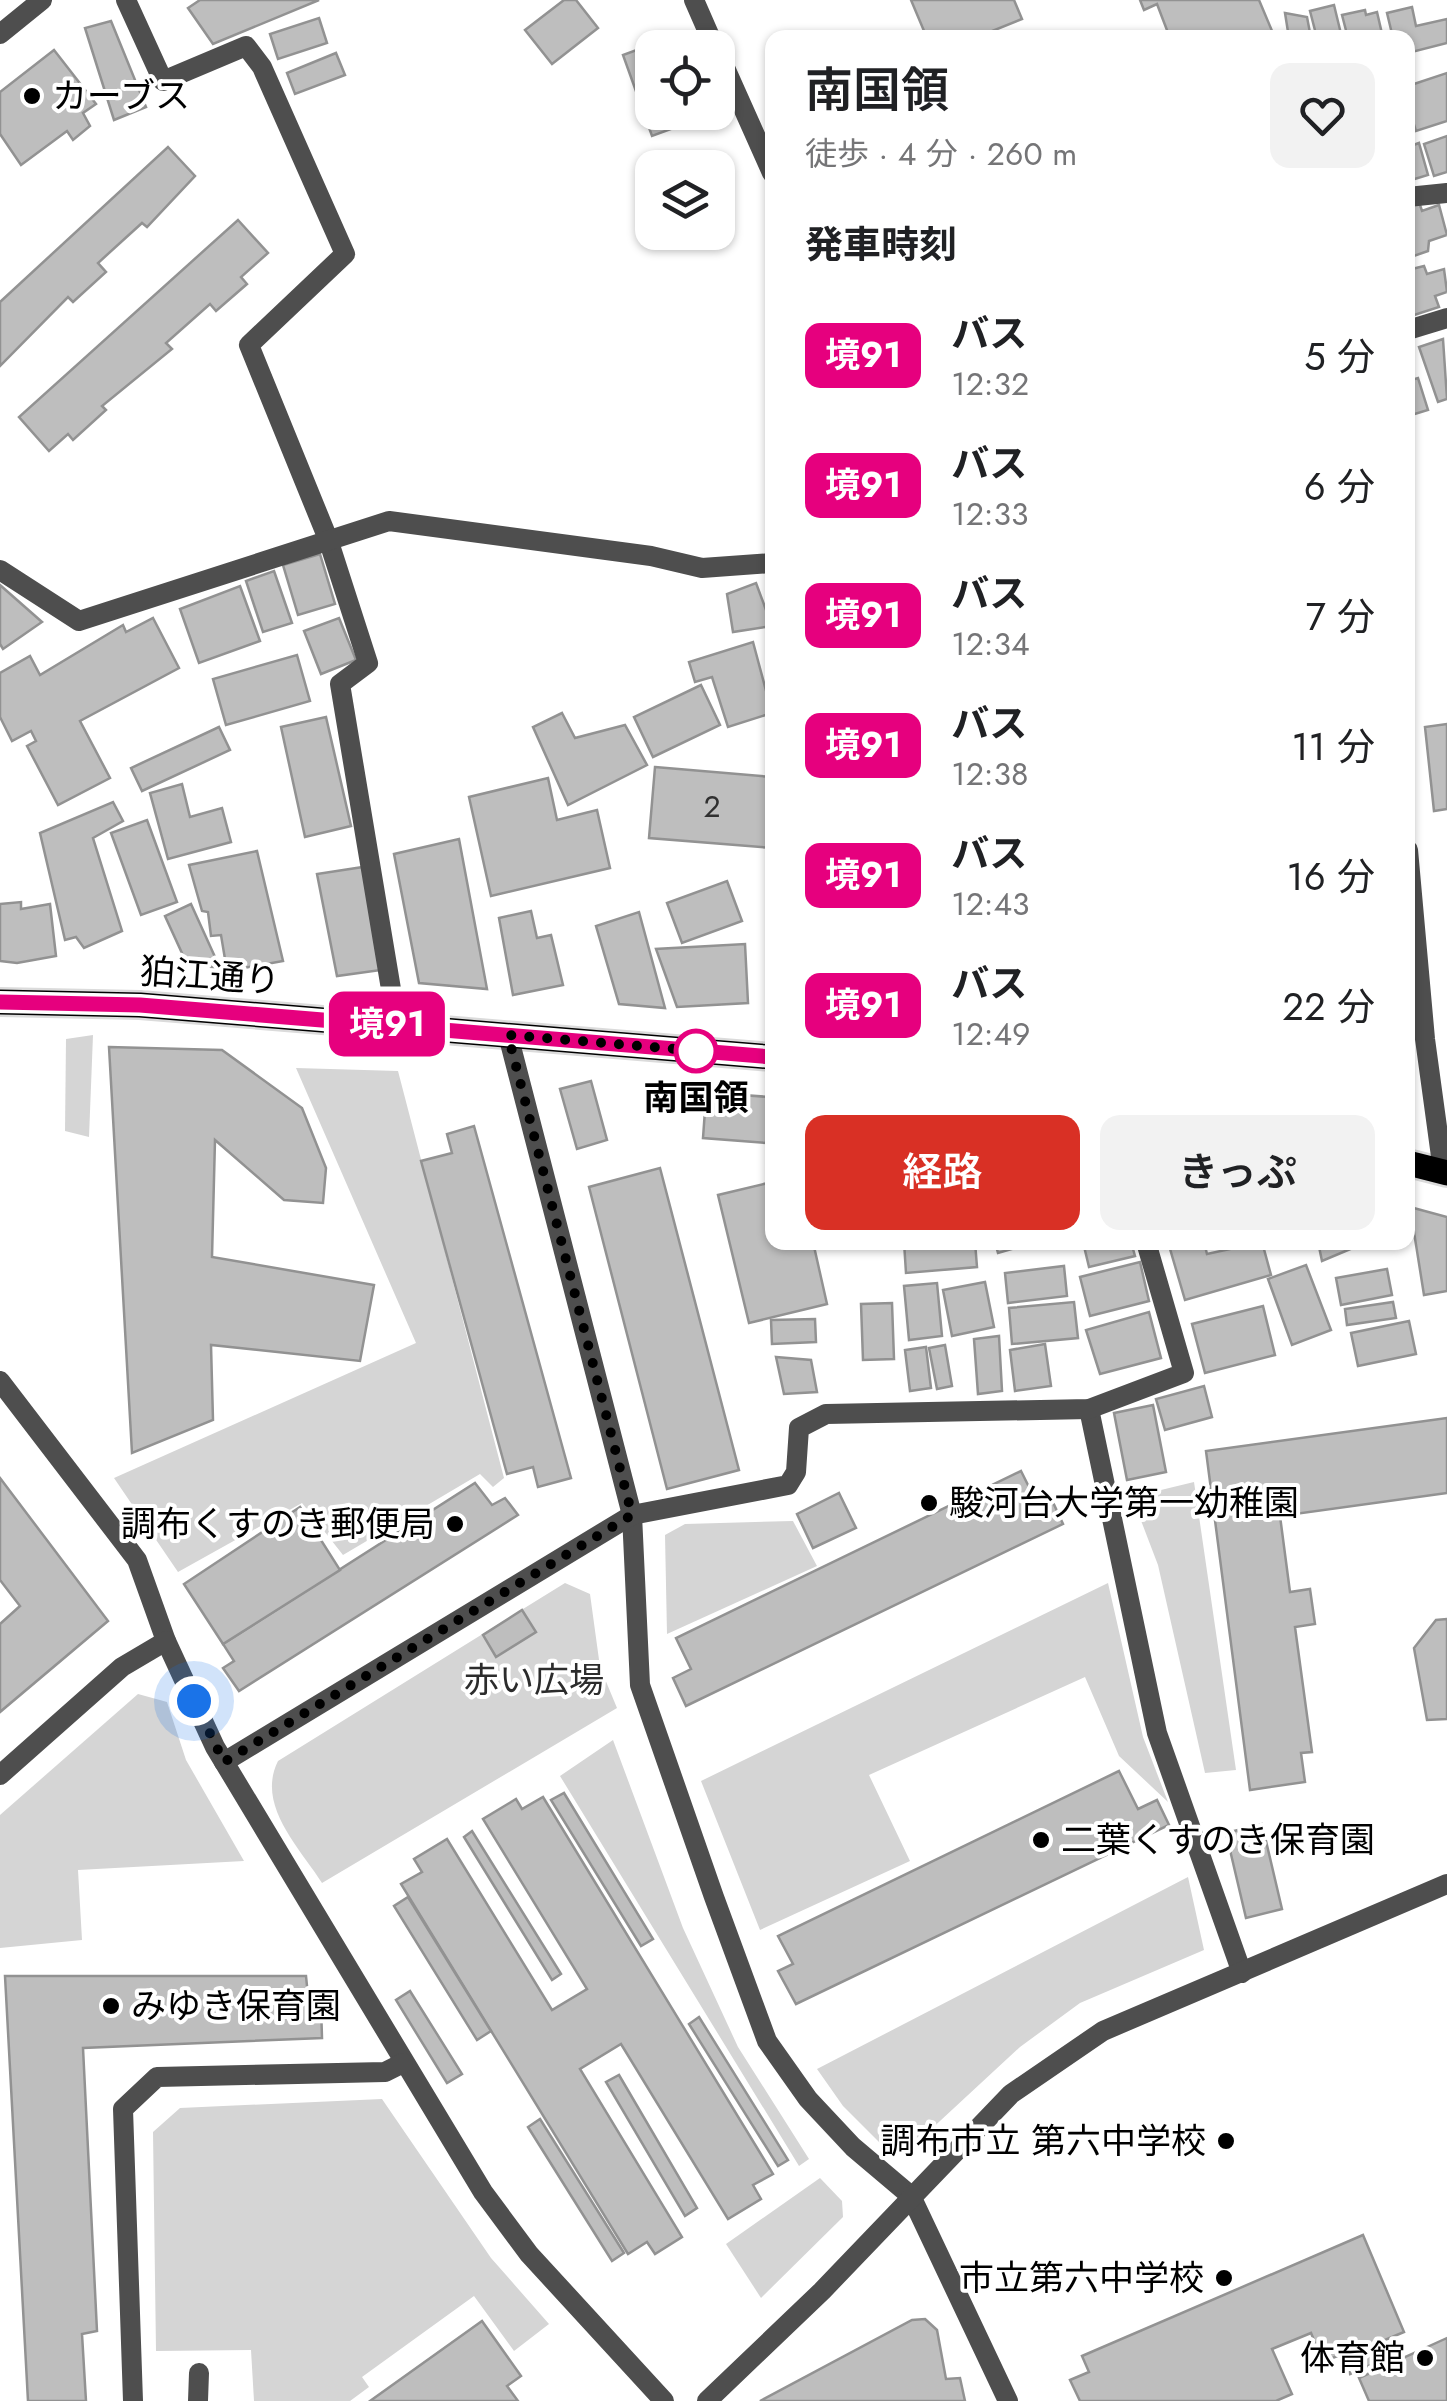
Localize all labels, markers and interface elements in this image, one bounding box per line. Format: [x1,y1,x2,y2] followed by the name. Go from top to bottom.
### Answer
[635,30,735,250] map controls
[635,30,735,130] button: locate
[805,56,949,125] text: 南国領
[1270,63,1375,168] button: heart
[52,71,190,121] place label: カーブス
[21,85,43,107] marker: カーブス
[805,131,1077,177] text: 徒歩 · 4 分 · 260 m
[635,150,735,250] button: layers
[805,217,957,272] text: 発車時刻
[951,306,1027,361] text: バス
[1304,329,1375,384] text: 5 分
[825,330,901,380] text: 境91
[951,361,1029,407] text: 12:32
[951,436,1027,491] text: バス
[1304,459,1375,514] text: 6 分
[825,460,901,510] text: 境91
[951,491,1028,537] text: 12:33
[951,566,1027,621] text: バス
[1306,589,1375,644] text: 7 分
[825,590,901,640] text: 境91
[951,621,1030,667] text: 12:34
[951,696,1027,751] text: バス
[1291,719,1375,774] text: 11 分
[825,720,901,770] text: 境91
[951,751,1028,797] text: 12:38
[703,785,721,828] house number: 2
[951,826,1027,881] text: バス
[1287,849,1375,904] text: 16 分
[825,850,901,900] text: 境91
[951,881,1030,927] text: 12:43
[138,946,282,1006] street label: 狛江通り
[951,956,1027,1011] text: バス
[1282,979,1375,1034] text: 22 分
[825,980,901,1030] text: 境91
[330,992,444,1056] line badge: 境91
[349,999,425,1049] text: 境91
[951,1011,1031,1057] text: 12:49
[675,1030,717,1072] marker: 南国領
[643,1073,749,1123] place label: 南国領
[805,1115,1080,1230] button: 経路
[1100,1115,1375,1230] button: きっぷ
[949,1478,1299,1528] place label: 駿河台大学第一幼稚園
[918,1492,940,1514] marker: 駿河台大学第一幼稚園
[121,1499,435,1549] place label: 調布くすのき郵便局
[444,1513,466,1535] marker: 調布くすのき郵便局
[464,1655,604,1705] park label: 赤い広場
[169,1676,219,1726] your location
[1061,1815,1375,1865] place label: 二葉くすのき保育園
[1030,1829,1052,1851] marker: 二葉くすのき保育園
[131,1981,341,2031] place label: みゆき保育園
[100,1995,122,2017] marker: みゆき保育園
[880,2116,1206,2166] place label: 調布市立 第六中学校
[1215,2130,1237,2152] marker: 調布市立 第六中学校
[959,2253,1204,2303] place label: 市立第六中学校
[1213,2267,1235,2289] marker: 市立第六中学校
[1300,2333,1405,2383] place label: 体育館
[1414,2347,1436,2369] marker: 体育館

